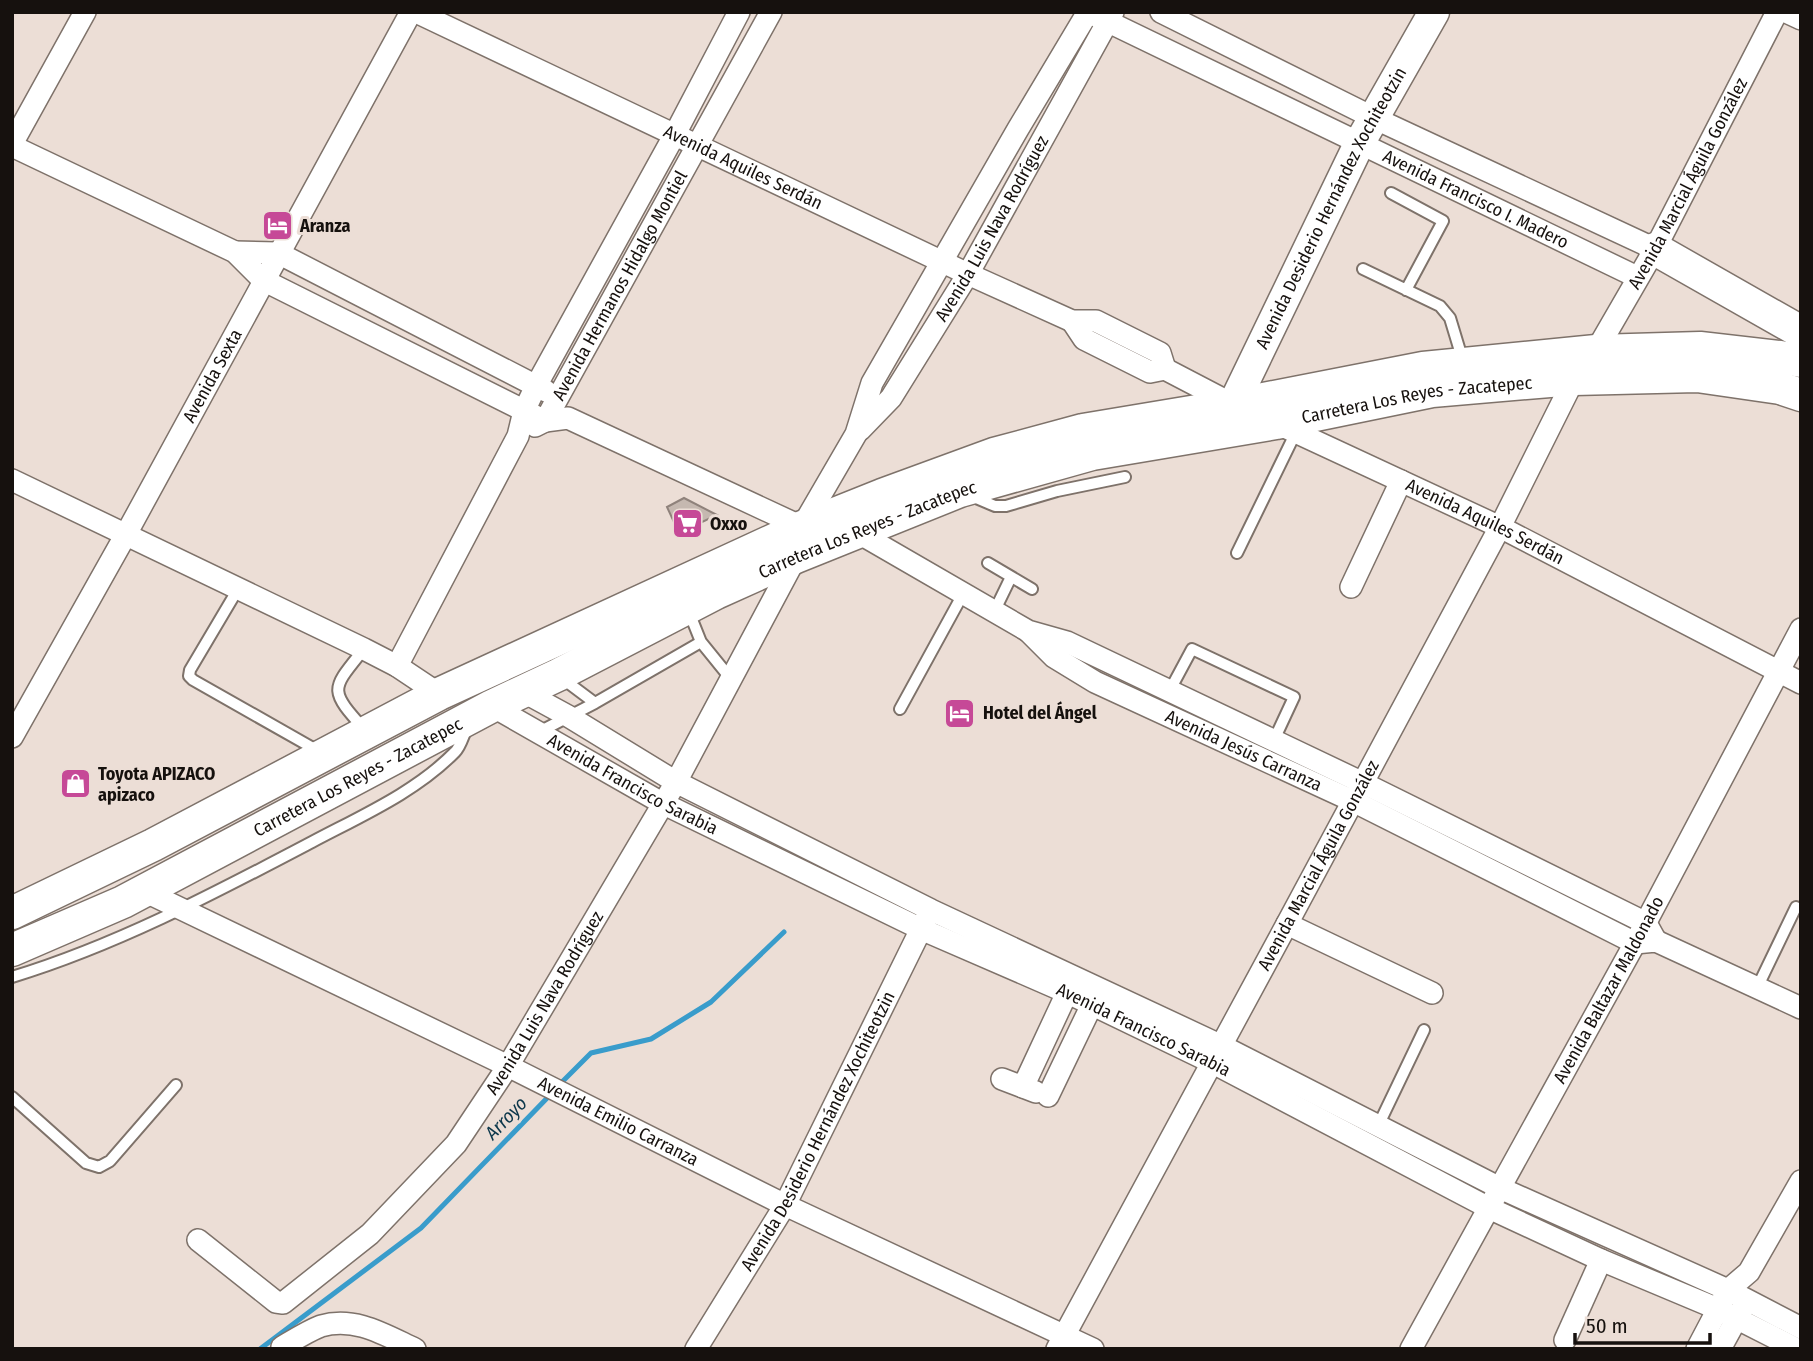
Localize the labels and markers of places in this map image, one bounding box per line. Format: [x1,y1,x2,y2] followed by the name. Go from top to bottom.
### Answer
[260,209,294,243] hotel icon: Aranza
[299,215,351,237] place label: Aranza
[670,507,704,541] supermarket icon: Oxxo
[710,513,748,535] place label: Oxxo
[943,696,977,730] hotel icon: Hotel del Ángel
[983,701,1097,724] place label: Hotel del Ángel
[98,763,215,806] place label: Toyota APIZACO apizaco
[58,767,92,801] shop icon: Toyota APIZACO apizaco

